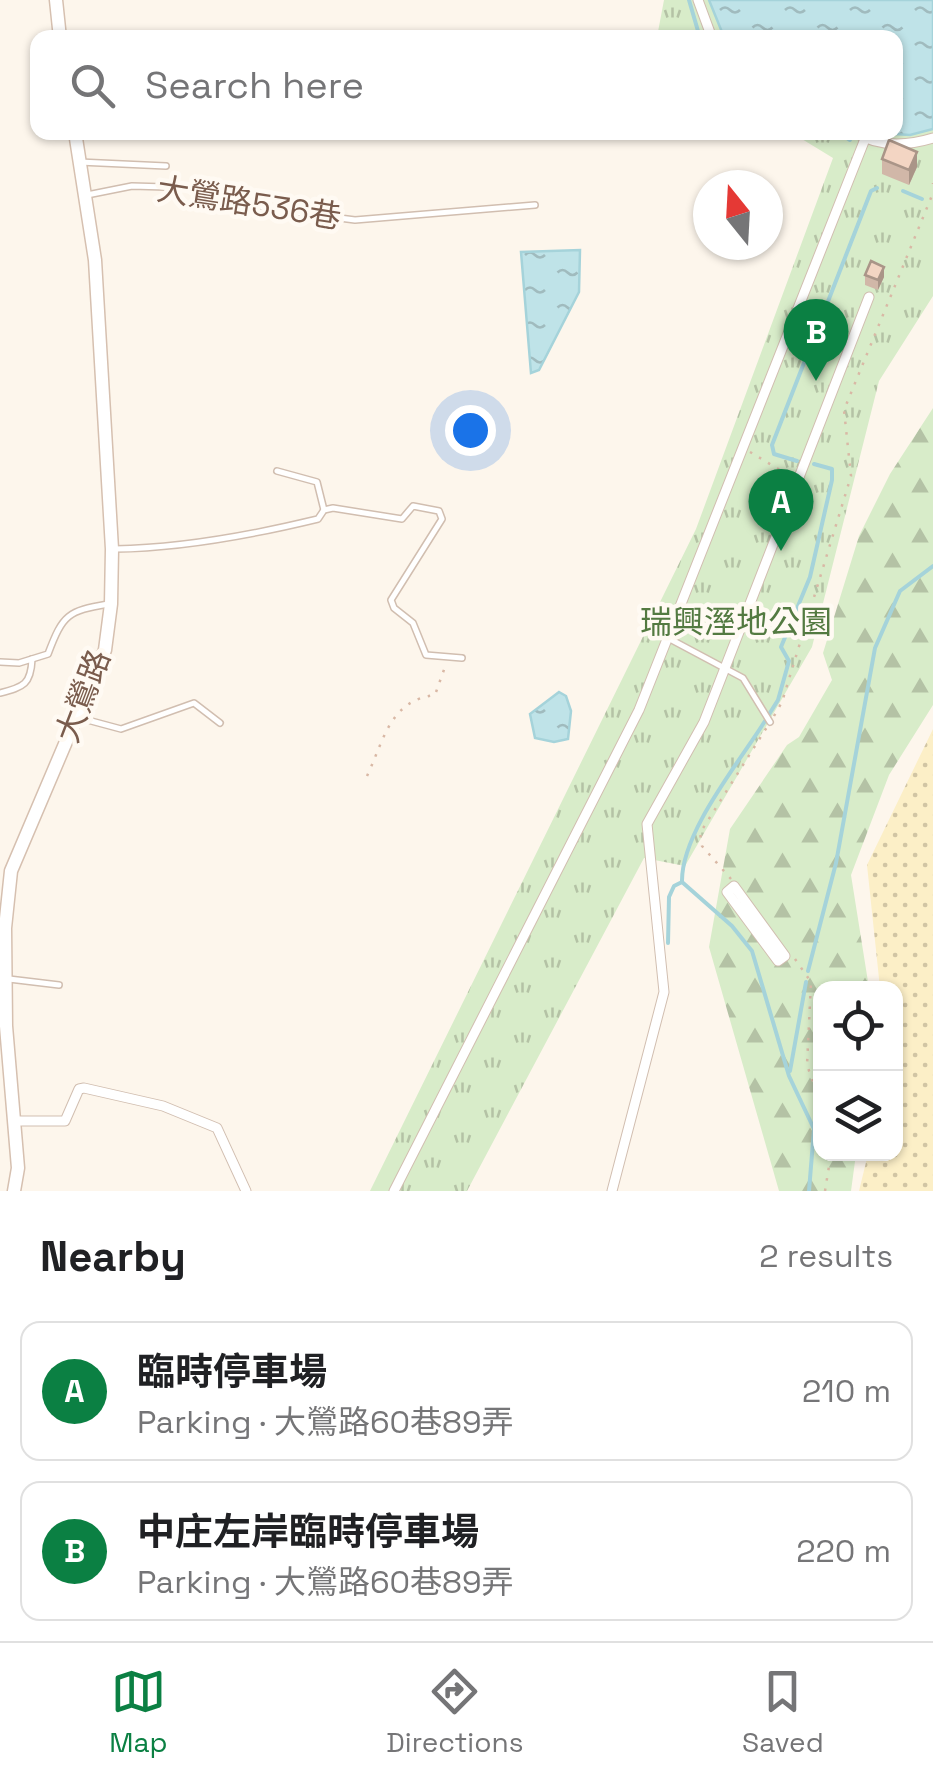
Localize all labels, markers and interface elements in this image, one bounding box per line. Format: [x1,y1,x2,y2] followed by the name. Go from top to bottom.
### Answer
[30,30,903,140] search box
[65,58,120,113] icon: search
[145,61,364,109] text: Search here
[154,169,344,237] street label: 大鶯路536巷
[693,170,783,260] north arrow
[784,298,848,381] pin: B
[445,405,496,456] your location
[748,468,814,551] pin: A
[640,602,832,642] park label: 瑞興溼地公園
[47,644,119,748] street label: 大鶯路
[813,981,903,1161] map controls
[813,981,903,1071] button: locate
[813,1071,903,1161] button: layers
[40,1230,186,1283] text: Nearby
[759,1236,893,1276] text: 2 results
[137,1348,327,1396] text: 臨時停車場
[64,1371,85,1411] text: A
[802,1371,891,1411] text: 210 m
[137,1402,514,1442] text: Parking · 大鶯路60巷89弄
[137,1508,479,1556] text: 中庄左岸臨時停車場
[64,1531,85,1571] text: B
[796,1531,891,1571] text: 220 m
[137,1562,514,1602] text: Parking · 大鶯路60巷89弄
[109,1664,168,1760] tab: Map
[386,1664,523,1760] tab: Directions
[742,1664,824,1760] tab: Saved

